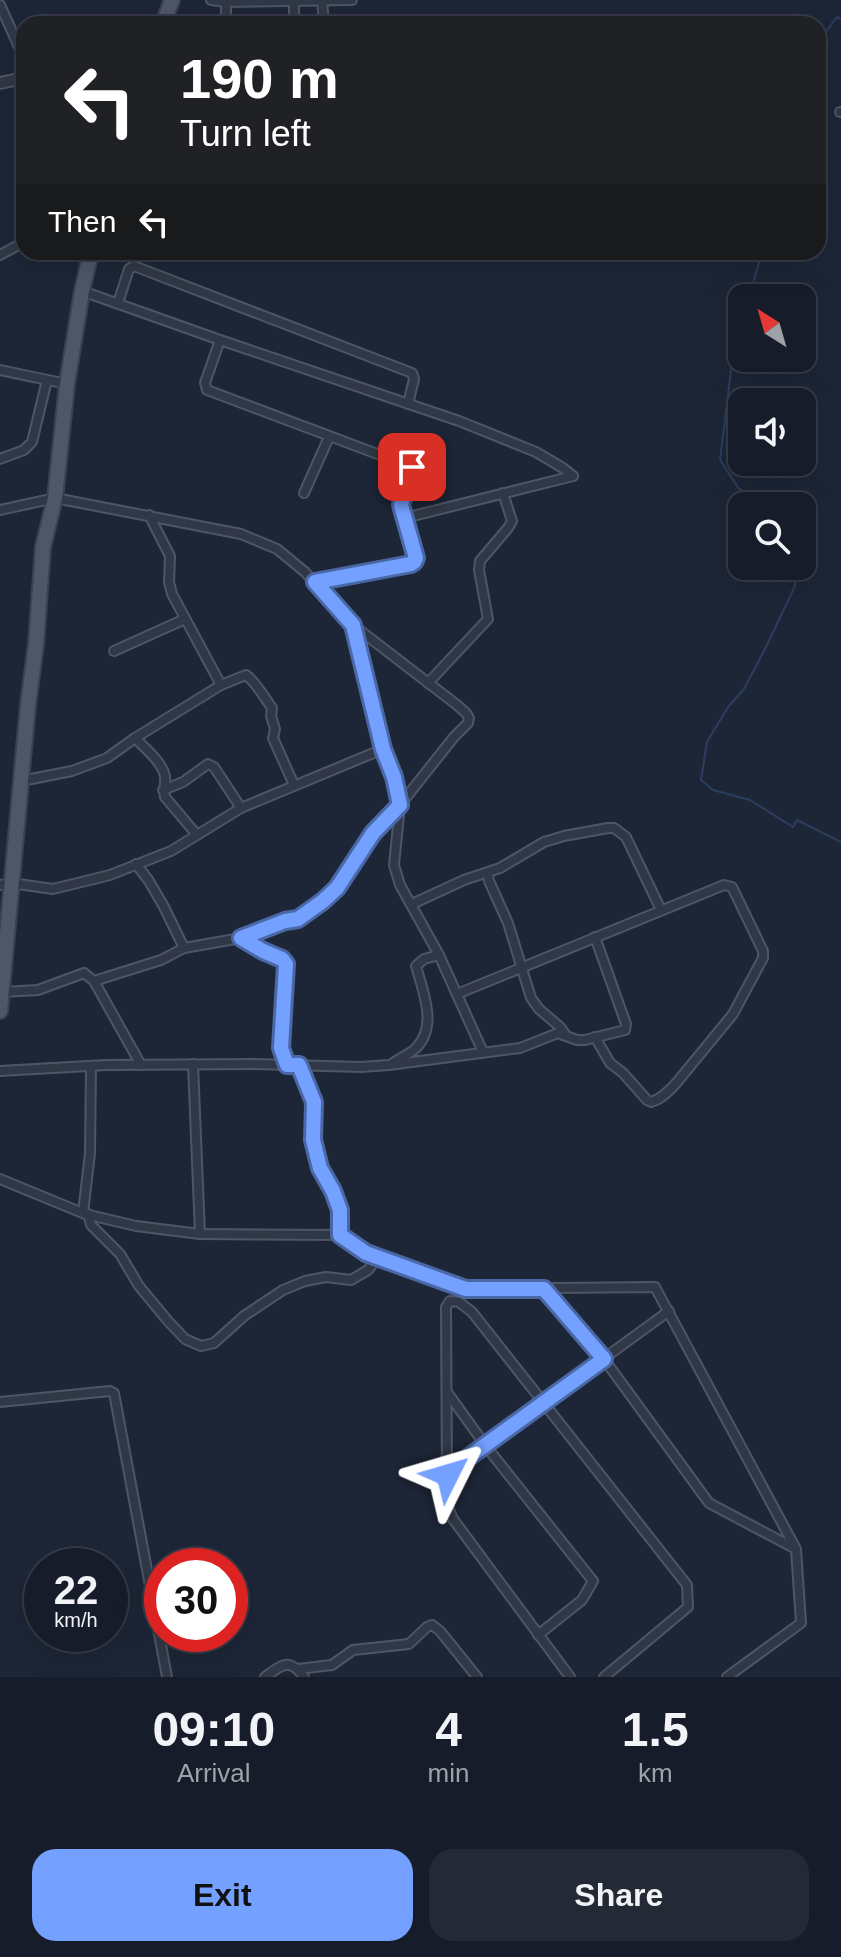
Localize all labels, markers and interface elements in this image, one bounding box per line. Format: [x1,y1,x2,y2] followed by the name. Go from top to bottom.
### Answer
[180,47,339,110] text: 190 m
[48,48,152,152] icon: left
[180,113,311,154] text: Turn left
[132,200,176,244] icon: left
[48,205,116,238] text: Then
[728,284,816,372] north arrow
[728,284,816,580] map controls
[728,388,816,476] button: sound
[378,433,446,501] pin
[390,445,434,489] icon: arrive
[728,492,816,580] button: search
[406,1433,490,1517] position arrow
[144,1548,248,1652] speed limit sign: 30
[54,1568,98,1612] text: 22
[54,1609,98,1631] text: km/h
[152,1703,275,1756] text: 09:10
[435,1703,462,1756] text: 4
[622,1703,689,1756] text: 1.5
[177,1758,251,1788] text: Arrival
[428,1758,469,1788] text: min
[638,1758,673,1788] text: km
[32,1849,413,1941] button: Exit
[429,1849,809,1941] button: Share

